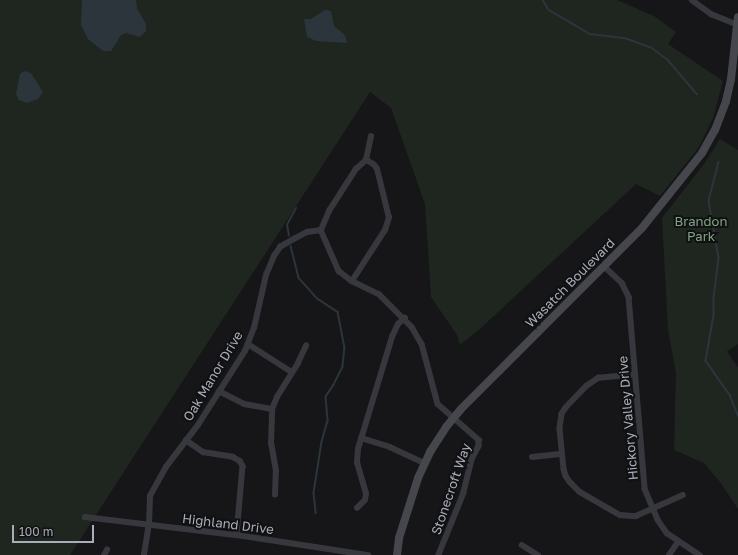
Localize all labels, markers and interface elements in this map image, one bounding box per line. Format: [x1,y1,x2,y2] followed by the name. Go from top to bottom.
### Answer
[675,214,727,245] park label: Brandon Park
[522,235,618,331] street label: Wasatch Boulevard
[180,328,246,424] street label: Oak Manor Drive
[615,355,641,481] street label: Hickory Valley Drive
[428,441,474,537] street label: Stonecroft Way
[181,511,275,537] street label: Highland Drive
[14,517,96,543] scale bar
[19,524,53,539] text: 100 m

